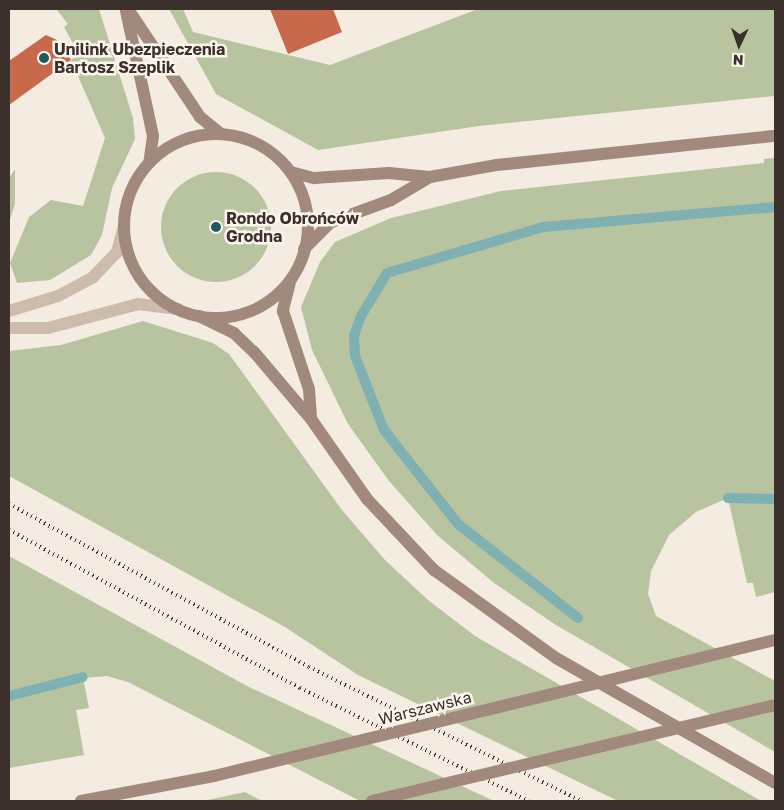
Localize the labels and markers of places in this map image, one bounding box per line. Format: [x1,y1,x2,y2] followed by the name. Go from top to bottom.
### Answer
[54,39,225,77] place label: Unilink Ubezpieczenia Bartosz Szeplik
[38,52,50,64] marker: Unilink Ubezpieczenia Bartosz Szeplik
[226,208,359,246] place label: Rondo Obrońców Grodna
[210,221,222,233] marker: Rondo Obrońców Grodna

